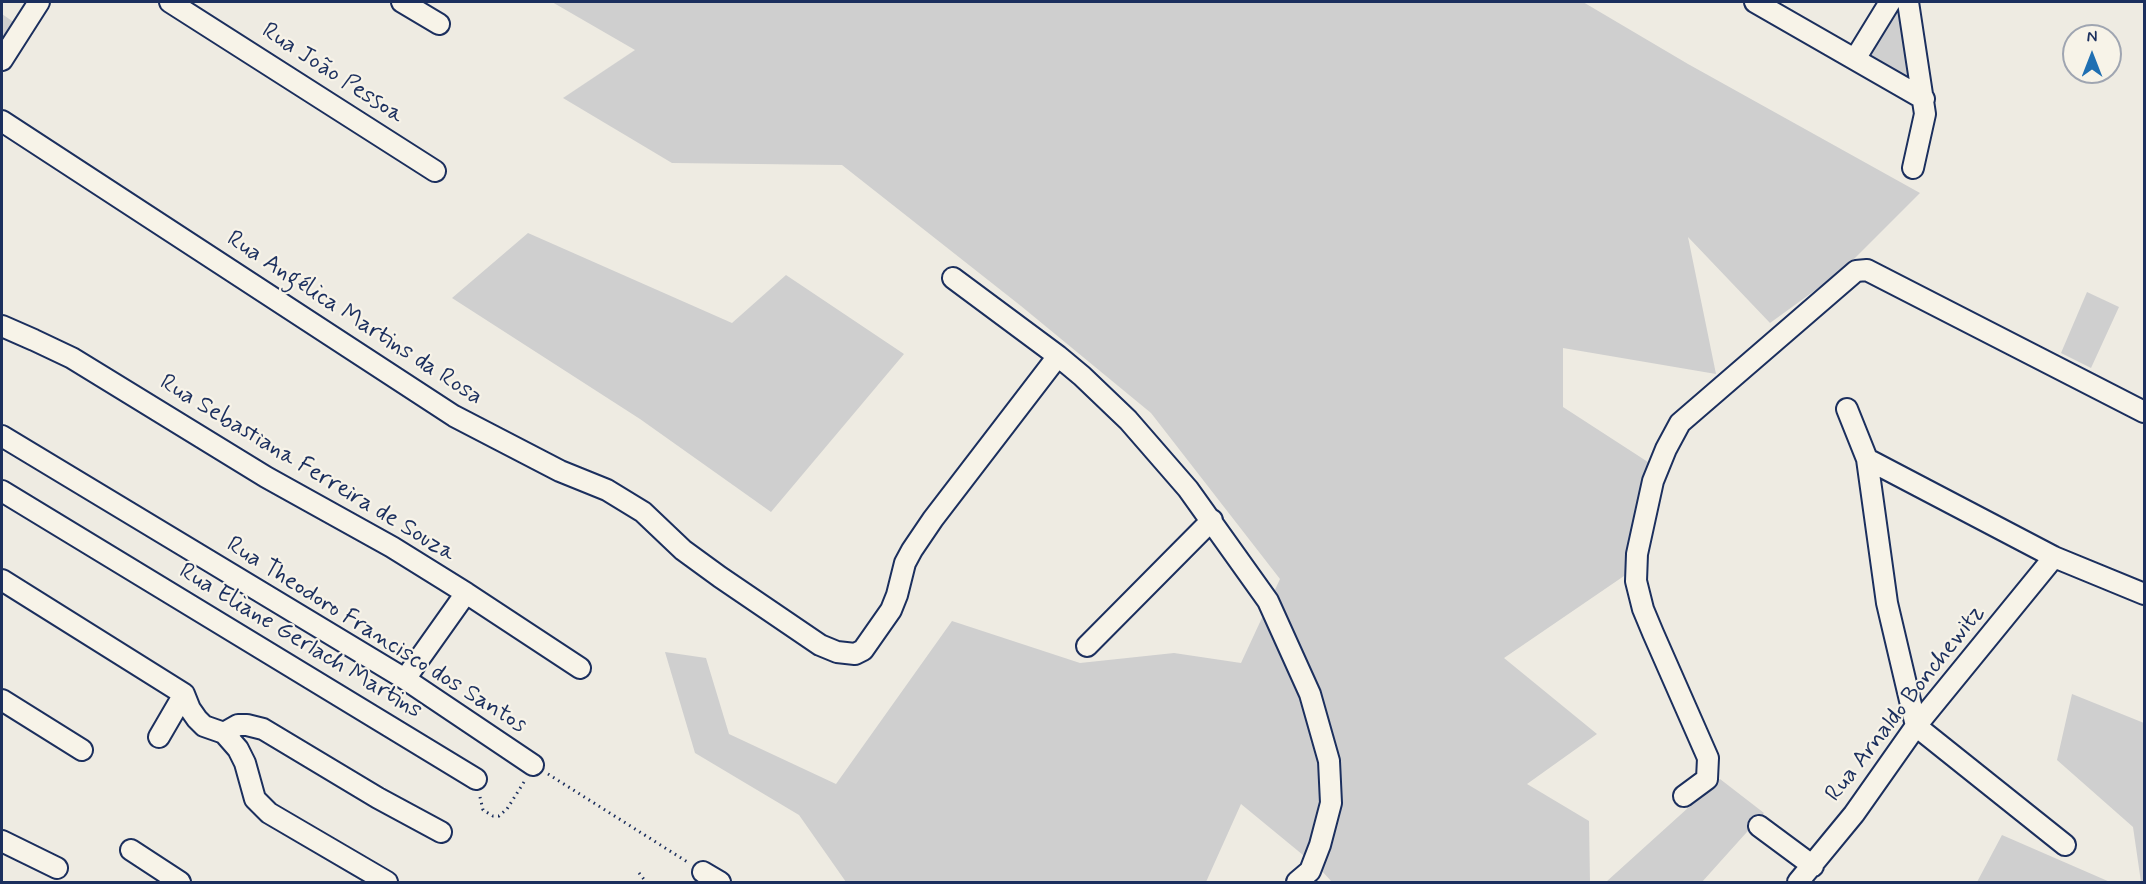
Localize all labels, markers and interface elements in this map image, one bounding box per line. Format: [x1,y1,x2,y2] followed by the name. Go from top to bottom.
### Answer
[256,17,408,131] street label: Rua João Pessoa
[2062,24,2122,84] north arrow
[2087,27,2097,48] text: N
[221,225,487,413] street label: Rua Angélica Martins da Rosa
[154,369,460,569] street label: Rua Sebastiana Ferreira de Souza
[220,531,532,741] street label: Rua Theodoro Francisco dos Santos
[173,558,427,726] street label: Rua Eliane Gerlach Martins
[1820,600,1992,808] street label: Rua Arnaldo Bonchewitz

